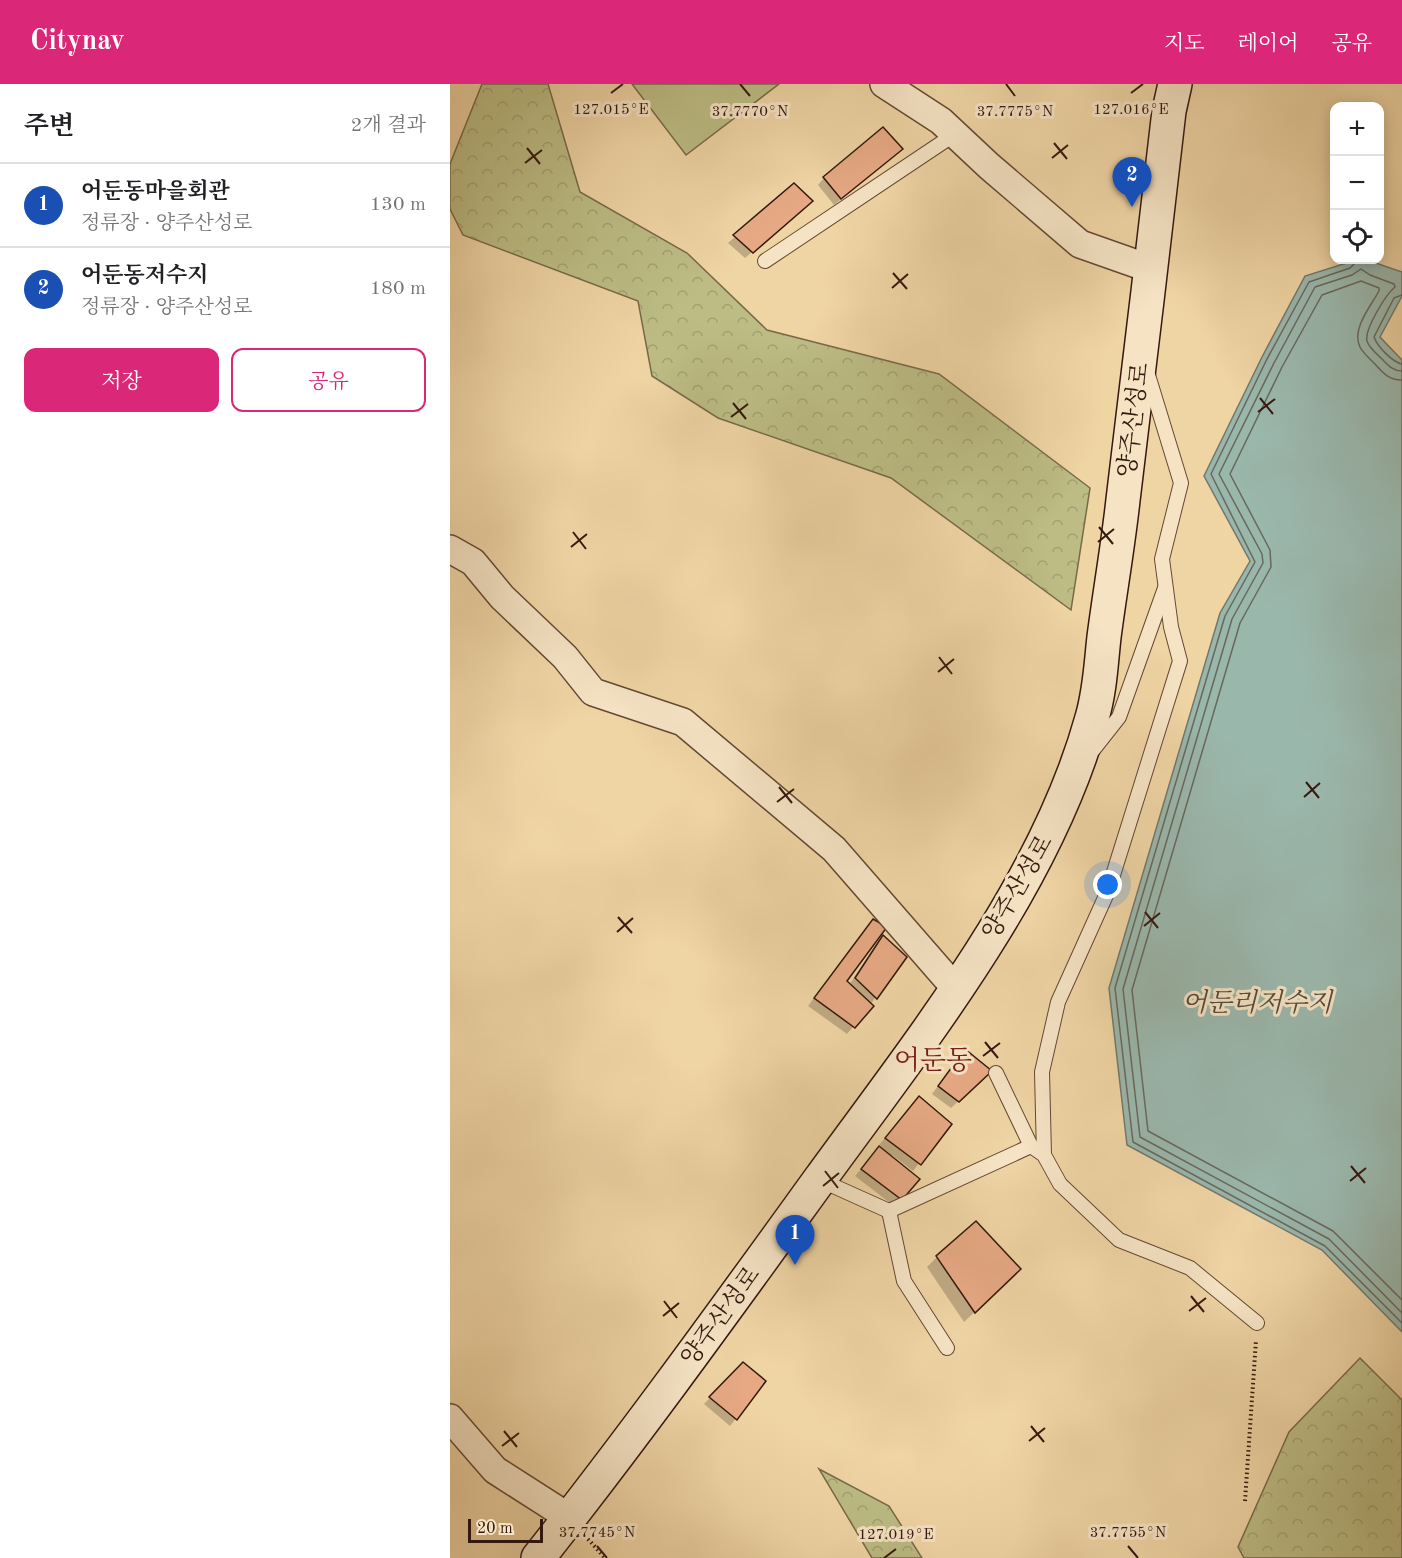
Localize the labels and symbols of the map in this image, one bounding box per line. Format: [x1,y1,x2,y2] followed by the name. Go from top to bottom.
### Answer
[573,103,649,118] text: 127.015°E
[1093,103,1169,118] text: 127.016°E
[712,105,789,120] text: 37.7770°N
[977,105,1054,120] text: 37.7775°N
[1112,158,1152,207] pin: 2
[1114,361,1154,479] street label: 양주산성로
[978,831,1058,944] street label: 양주산성로
[1093,870,1122,899] your location
[1182,988,1334,1017] water label: 어둔리저수지
[894,1046,972,1075] district label: 어둔동
[776,1216,814,1265] pin: 1
[676,1262,765,1371] street label: 양주산성로
[468,1516,543,1544] scale bar
[559,1526,636,1541] text: 37.7745°N
[1090,1526,1167,1541] text: 37.7755°N
[858,1528,934,1543] text: 127.019°E

